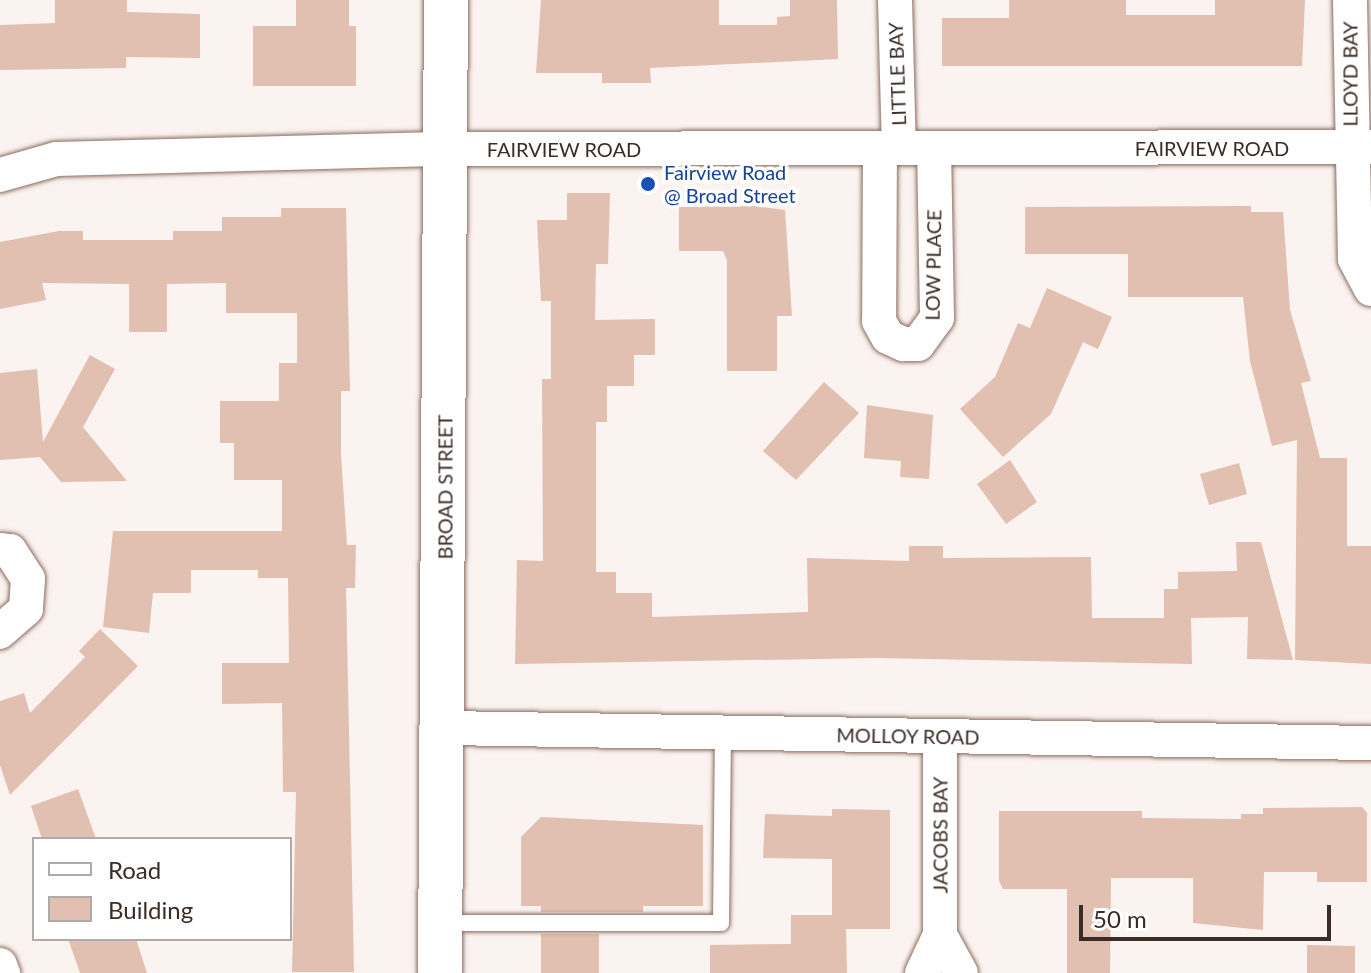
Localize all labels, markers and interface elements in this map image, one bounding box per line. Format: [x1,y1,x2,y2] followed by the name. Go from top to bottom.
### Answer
[1338,21,1362,127] street label: LLOYD BAY
[883,22,911,126] street label: LITTLE BAY
[1135,136,1289,160] street label: FAIRVIEW ROAD
[487,137,641,161] street label: FAIRVIEW ROAD
[664,160,796,207] place label: Fairview Road @ Broad Street
[639,175,657,193] marker: Fairview Road @ Broad Street
[920,209,946,321] street label: LOW PLACE
[433,415,457,559] street label: BROAD STREET
[836,723,980,749] street label: MOLLOY ROAD
[928,777,952,893] street label: JACOBS BAY
[32,837,292,941] legend
[108,855,161,884] text: Road
[1083,889,1335,939] scale bar
[108,895,193,924] text: Building
[1093,904,1147,933] text: 50 m

